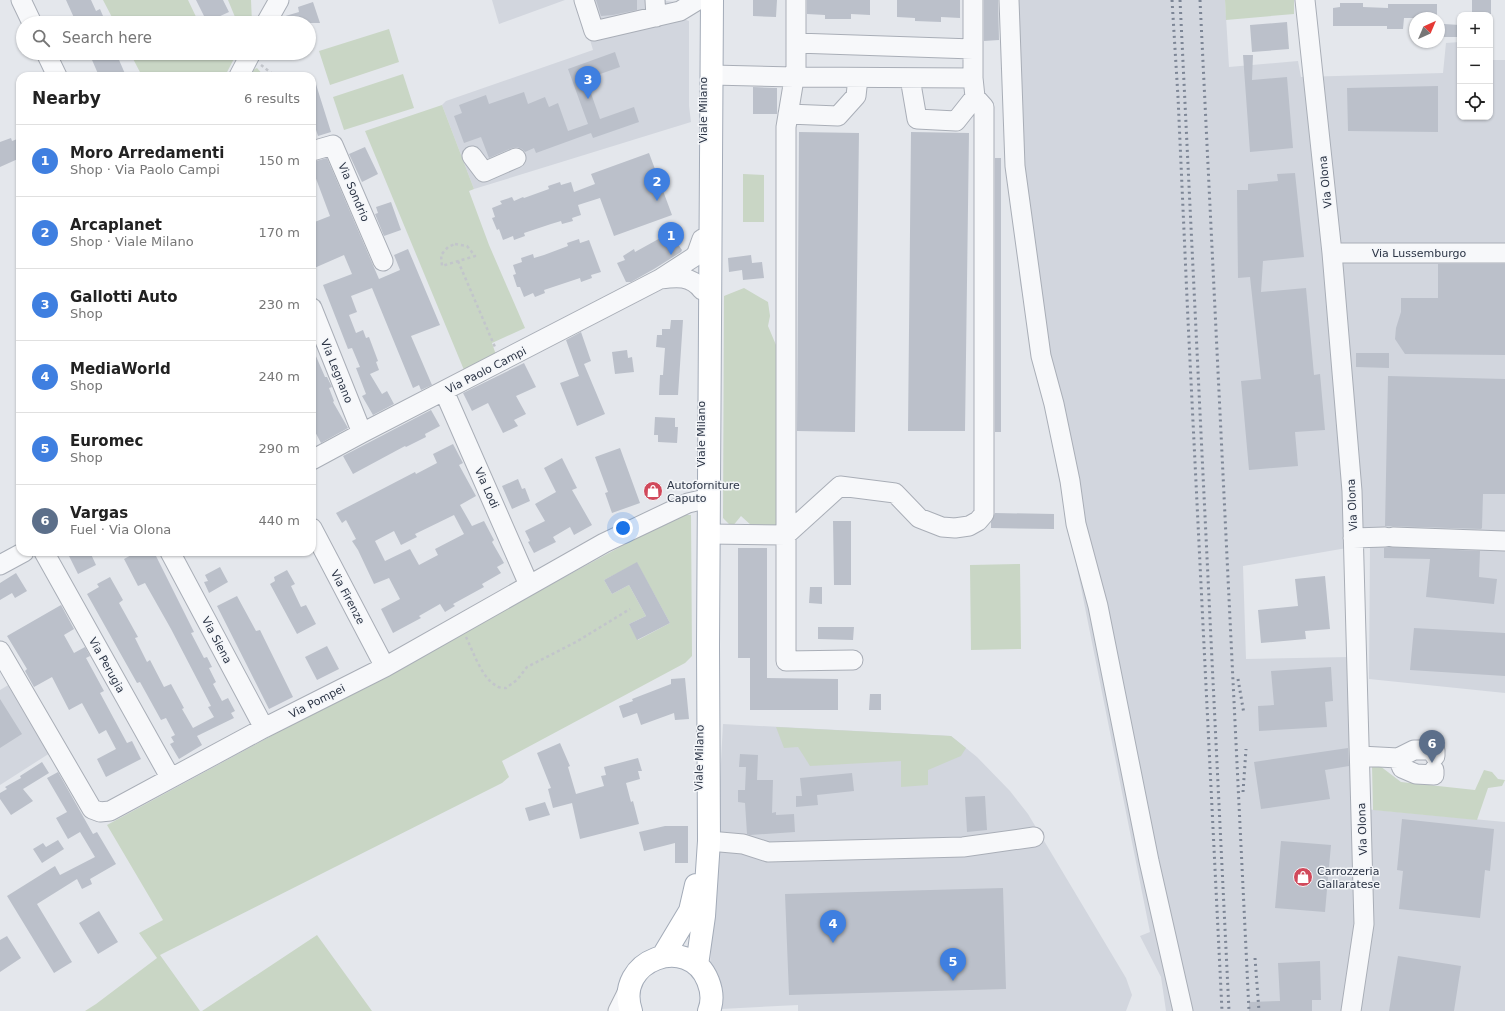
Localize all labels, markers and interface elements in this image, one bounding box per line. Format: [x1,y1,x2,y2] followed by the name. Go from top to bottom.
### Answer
[1409,12,1445,48] north arrow
[1457,12,1493,120] map controls
[1457,12,1493,48] button: +
[16,16,316,60] search box
[30,27,52,49] icon: search
[62,29,152,47] text: Search here
[1457,48,1493,84] button: −
[575,66,601,99] pin: 3
[697,77,710,143] street label: Viale Milano
[1457,84,1493,120] button: locate
[32,88,101,108] text: Nearby
[244,91,300,106] text: 6 results
[70,144,224,162] text: Moro Arredamenti
[40,153,50,168] text: 1
[258,153,300,168] text: 150 m
[1316,155,1335,209] street label: Via Olona
[335,161,372,224] street label: Via Sondrio
[70,162,220,177] text: Shop · Via Paolo Campi
[644,168,670,201] pin: 2
[70,216,162,234] text: Arcaplanet
[658,222,684,255] pin: 1
[40,225,50,240] text: 2
[258,225,300,240] text: 170 m
[70,234,194,249] text: Shop · Viale Milano
[1372,247,1466,260] street label: Via Lussemburgo
[70,288,178,306] text: Gallotti Auto
[40,297,50,312] text: 3
[258,297,300,312] text: 230 m
[70,306,103,321] text: Shop
[318,337,355,405] street label: Via Legnano
[444,345,529,396] street label: Via Paolo Campi
[70,360,171,378] text: MediaWorld
[40,369,50,384] text: 4
[258,369,300,384] text: 240 m
[70,378,103,393] text: Shop
[695,401,708,467] street label: Viale Milano
[70,432,143,450] text: Euromec
[40,441,50,456] text: 5
[258,441,300,456] text: 290 m
[70,450,103,465] text: Shop
[472,466,501,511] street label: Via Lodi
[1345,478,1360,532] street label: Via Olona
[667,479,740,505] place label: Autoforniture Caputo
[642,480,664,502] shop icon: Autoforniture Caputo
[70,504,128,522] text: Vargas
[40,513,50,528] text: 6
[258,513,300,528] text: 440 m
[613,518,633,538] your location
[70,522,171,537] text: Fuel · Via Olona
[328,568,367,627] street label: Via Firenze
[199,615,234,666] street label: Via Siena
[86,635,127,695] street label: Via Perugia
[287,682,347,721] street label: Via Pompei
[692,724,707,791] street label: Viale Milano
[1419,730,1445,763] pin: 6
[1355,802,1370,856] street label: Via Olona
[1317,865,1380,891] place label: Carrozzeria Gallaratese
[1292,866,1314,888] shop icon: Carrozzeria Gallaratese
[820,910,846,943] pin: 4
[940,948,966,981] pin: 5

